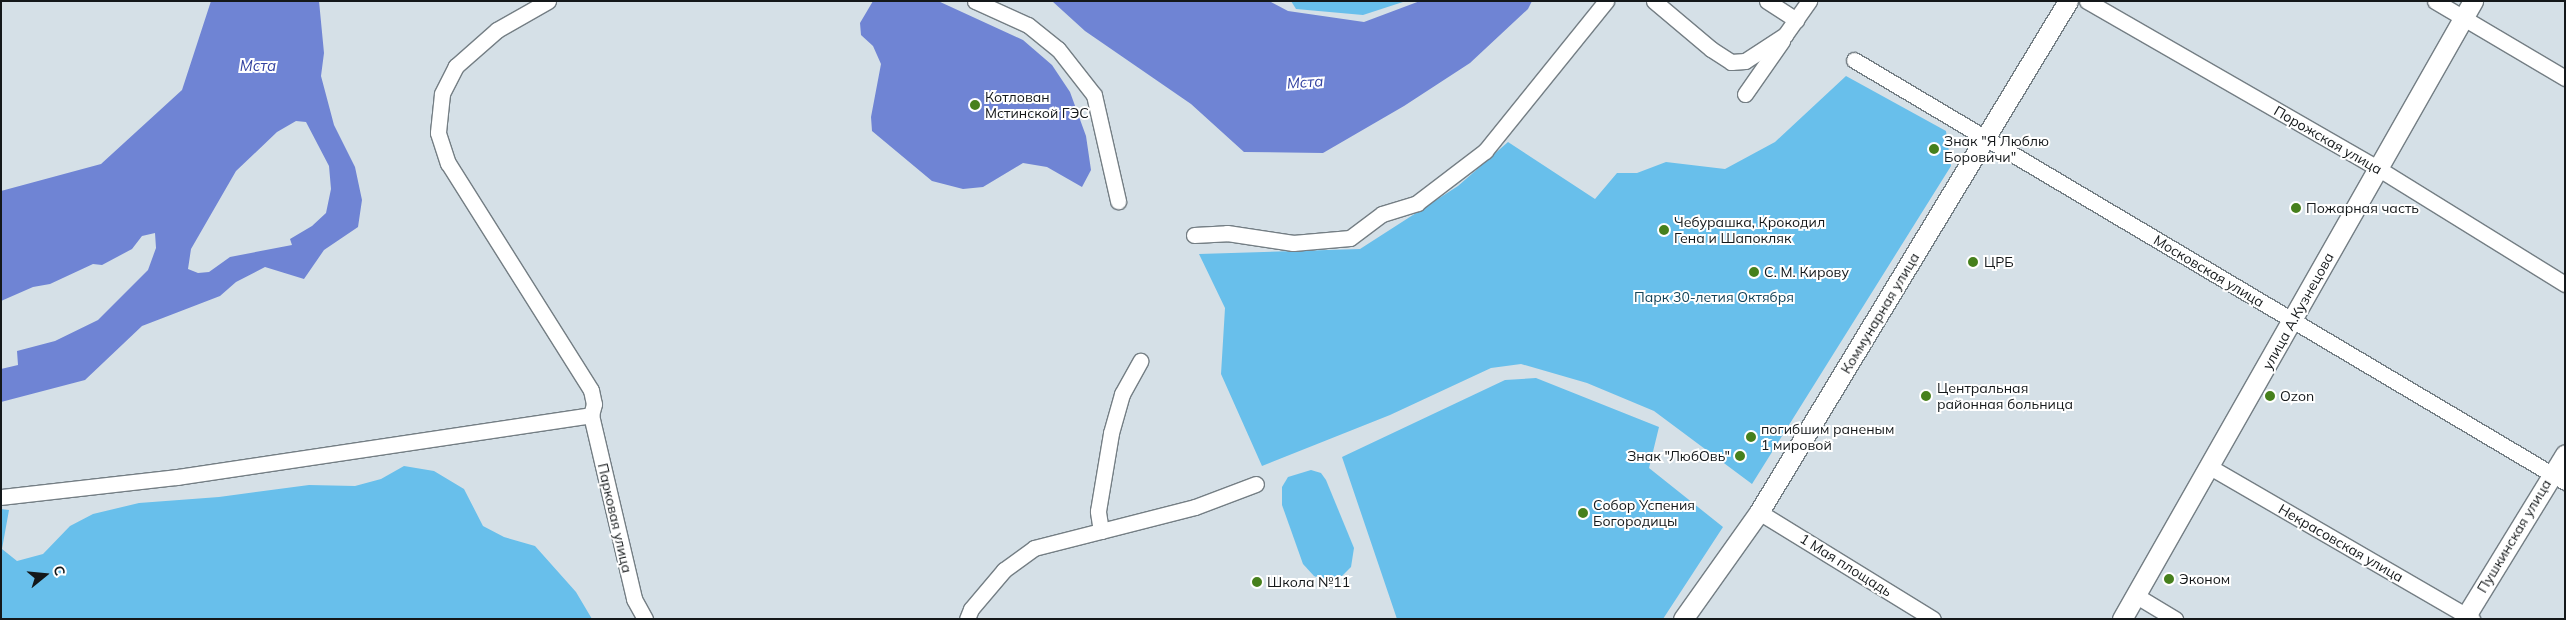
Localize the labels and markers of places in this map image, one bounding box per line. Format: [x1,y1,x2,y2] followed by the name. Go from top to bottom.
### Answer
[985,89,1089,121] place label: Котлован Мстинской ГЭС
[969,99,981,111] marker: Котлован Мстинской ГЭС
[1944,133,2049,166] place label: Знак "Я Люблю Боровичи"
[1928,143,1940,155] marker: Знак "Я Люблю Боровичи"
[2306,200,2419,216] place label: Пожарная часть
[2290,202,2302,214] marker: Пожарная часть
[1674,214,1825,246] place label: Чебурашка, Крокодил Гена и Шапокляк
[1658,224,1670,236] marker: Чебурашка, Крокодил Гена и Шапокляк
[1984,254,2014,270] place label: ЦРБ
[1966,255,1980,269] marker: ЦРБ
[1764,264,1849,280] place label: С. М. Кирову
[1748,266,1760,278] marker: С. М. Кирову
[1937,380,2073,412] place label: Центральная районная больница
[2280,388,2314,404] place label: Ozon
[1919,389,1933,403] marker: Центральная районная больница
[2264,390,2276,402] marker: Ozon
[1761,421,1894,454] place label: погибшим раненым 1 мировой
[1745,431,1757,443] marker: погибшим раненым 1 мировой
[1627,448,1730,464] place label: Знак "ЛюбОвь"
[1734,450,1746,462] marker: Знак "ЛюбОвь"
[1593,497,1695,530] place label: Собор Успения Богородицы
[1577,507,1589,519] marker: Собор Успения Богородицы
[2179,571,2230,587] place label: Эконом
[2163,573,2175,585] marker: Эконом
[1267,574,1350,590] place label: Школа №11
[1251,576,1263,588] marker: Школа №11

